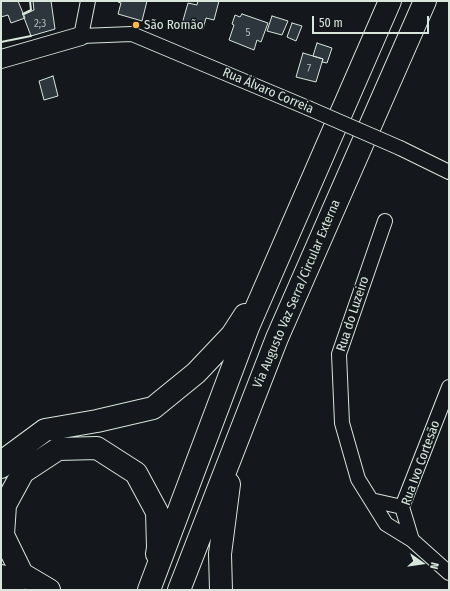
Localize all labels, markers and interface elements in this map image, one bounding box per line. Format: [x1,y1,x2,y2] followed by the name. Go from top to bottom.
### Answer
[314,8,431,34] scale bar
[319,16,343,30] text: 50 m
[34,17,46,31] house number: 2;3
[144,17,204,33] place label: São Romão
[131,20,141,30] marker: São Romão
[245,26,251,40] house number: 5
[307,62,311,76] house number: 7
[220,65,316,117] street label: Rua Álvaro Correia
[250,197,344,391] street label: Via Augusto Vaz Serra/Circular Externa
[333,274,373,354] street label: Rua do Luzeiro
[398,418,444,508] street label: Rua Ivo Cortesão
[402,543,442,583] north arrow
[427,561,441,570] text: N

